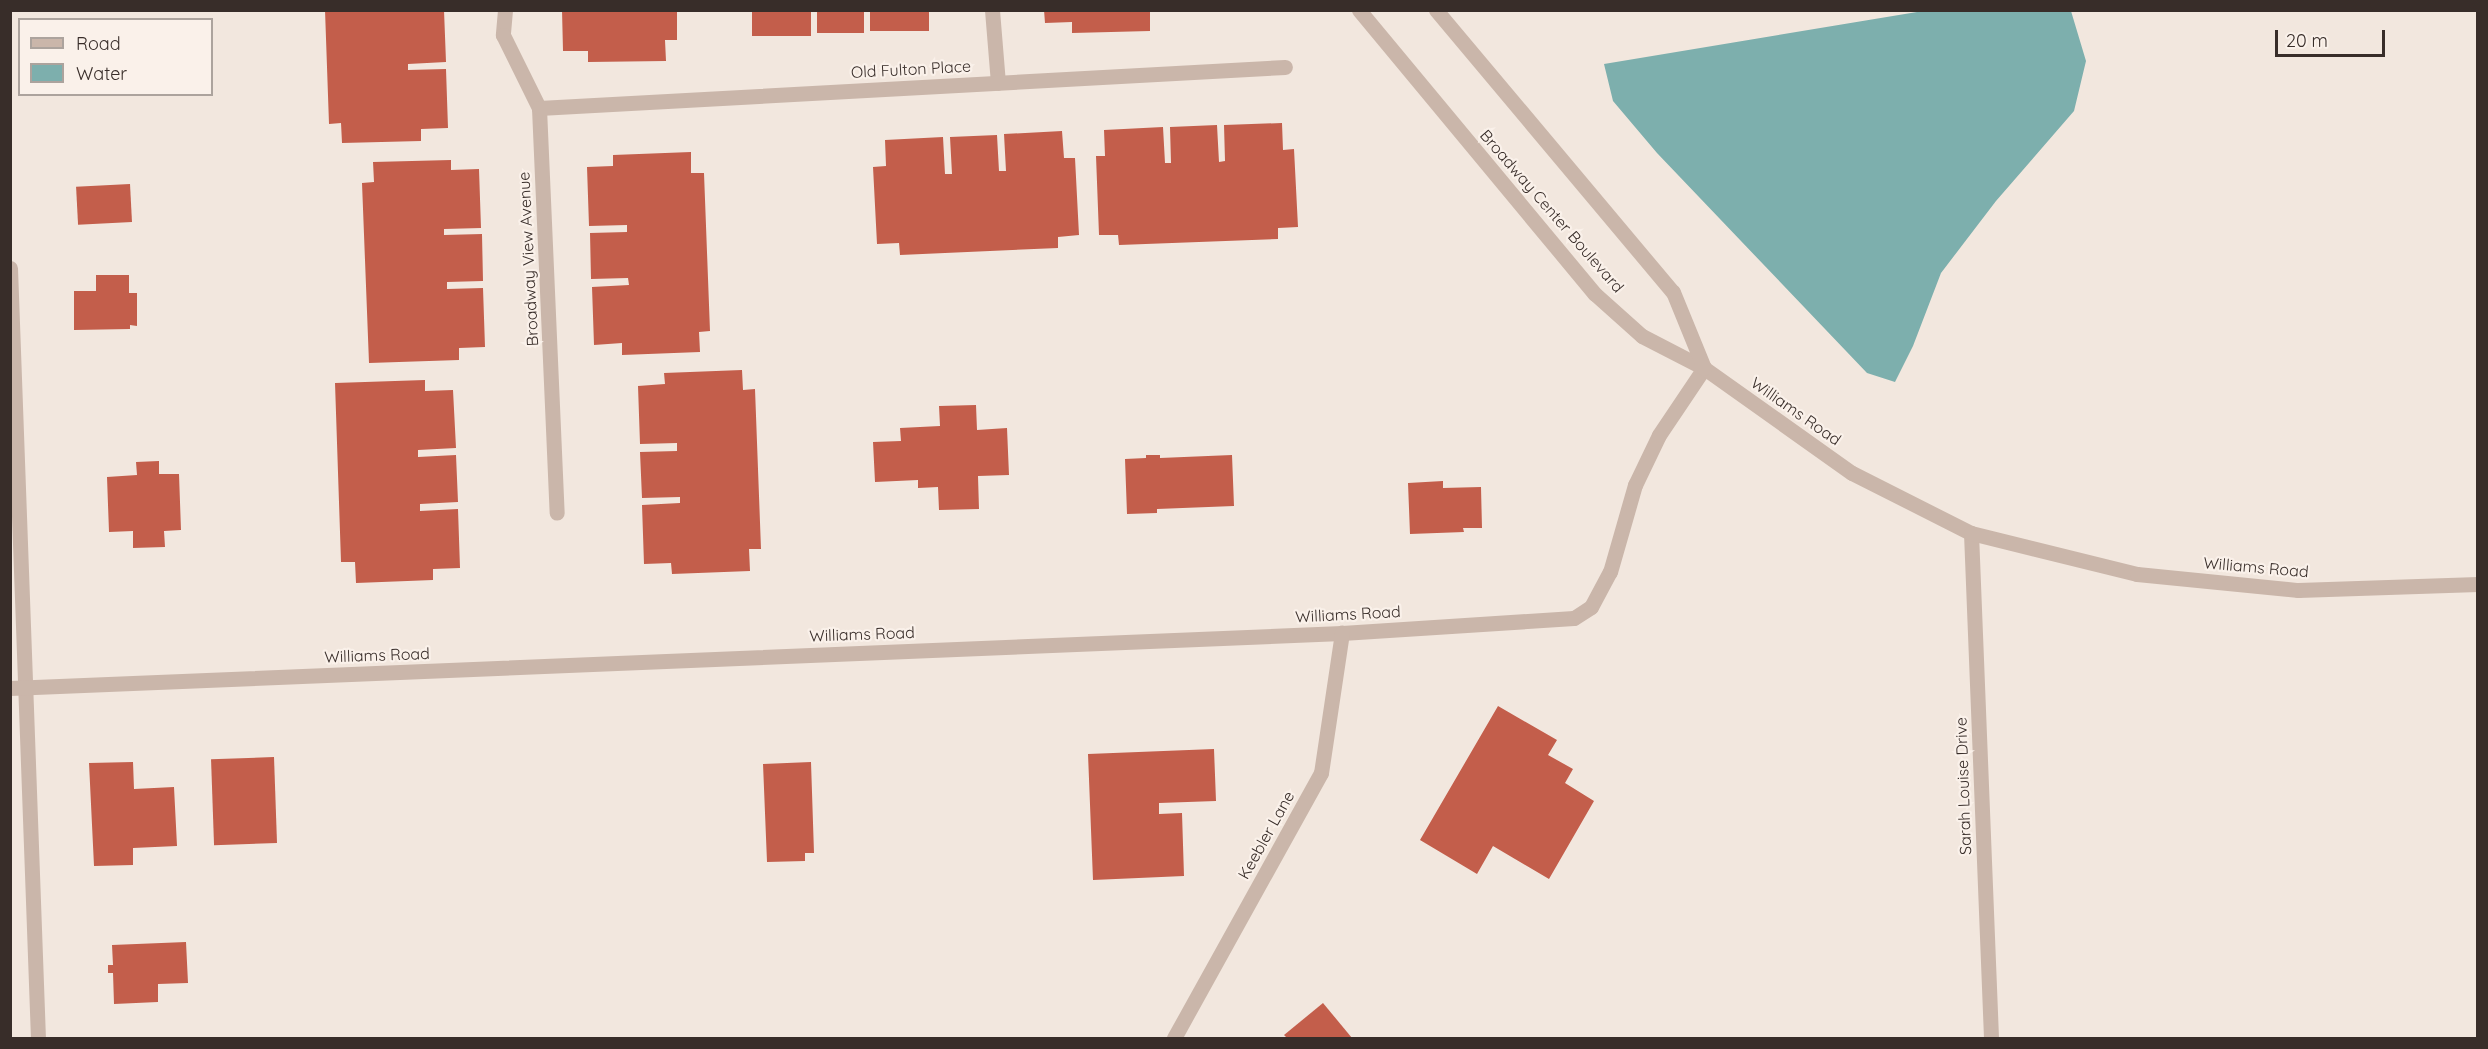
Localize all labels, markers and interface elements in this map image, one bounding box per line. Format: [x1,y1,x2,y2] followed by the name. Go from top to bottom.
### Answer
[18,18,213,96] legend
[2278,18,2388,56] scale bar
[2286,29,2328,52] text: 20 m
[76,32,121,55] text: Road
[850,56,972,82] street label: Old Fulton Place
[76,62,127,85] text: Water
[1476,126,1628,296] street label: Broadway Center Boulevard
[514,171,542,347] street label: Broadway View Avenue
[1747,373,1845,449] street label: Williams Road
[2203,553,2309,581] street label: Williams Road
[1295,602,1401,626] street label: Williams Road
[809,623,915,645] street label: Williams Road
[324,644,430,666] street label: Williams Road
[1951,717,1975,855] street label: Sarah Louise Drive
[1234,788,1298,882] street label: Keebler Lane

